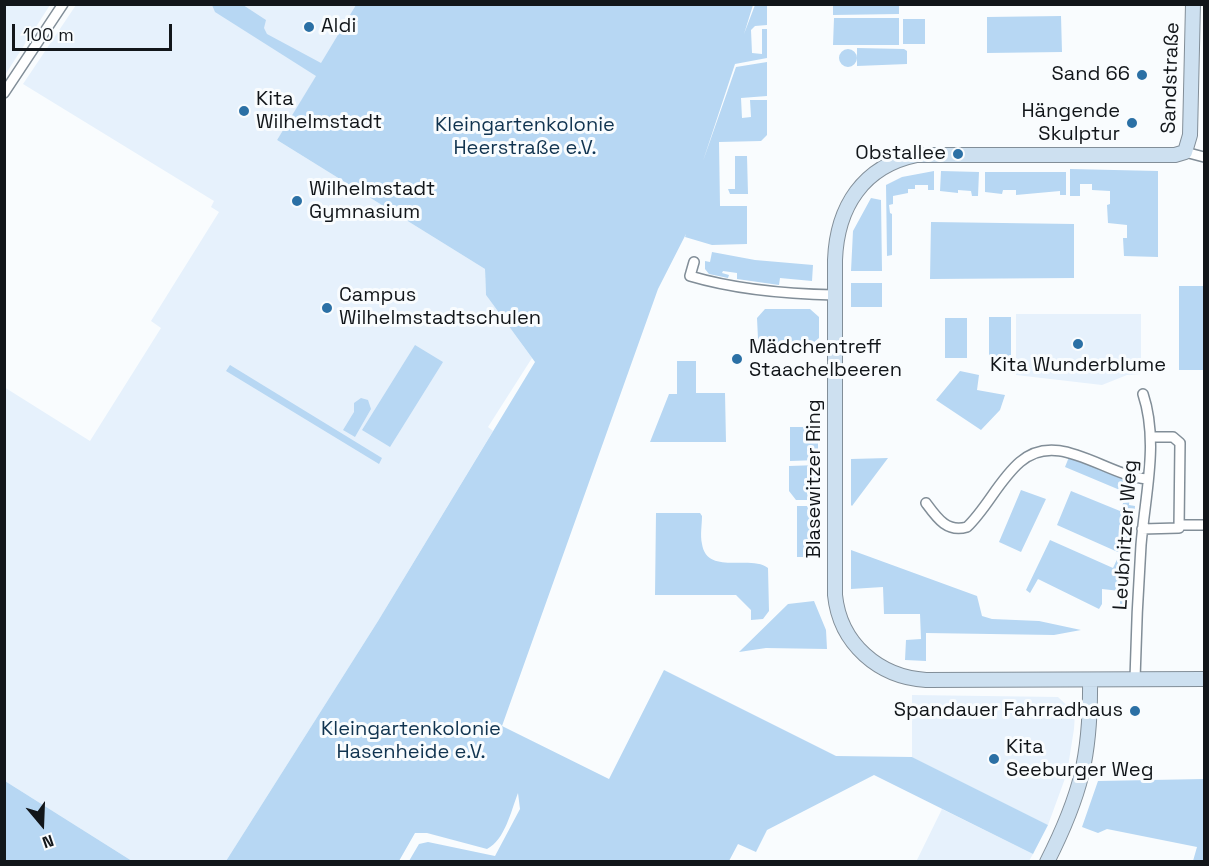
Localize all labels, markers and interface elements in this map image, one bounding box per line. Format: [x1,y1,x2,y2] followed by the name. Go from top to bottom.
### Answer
[15,12,176,50] scale bar
[321,15,356,39] place label: Aldi
[302,20,316,34] marker: Aldi
[1157,22,1185,134] street label: Sandstraße
[23,23,74,46] text: 100 m
[1051,63,1130,87] place label: Sand 66
[1135,68,1149,82] marker: Sand 66
[256,88,382,135] place label: Kita Wilhelmstadt
[1021,100,1120,147] place label: Hängende Skulptur
[237,104,251,118] marker: Kita Wilhelmstadt
[435,114,615,161] park label: Kleingartenkolonie Heerstraße e.V.
[1125,116,1139,130] marker: Hängende Skulptur
[855,142,946,166] place label: Obstallee
[951,147,965,161] marker: Obstallee
[309,178,435,225] place label: Wilhelmstadt Gymnasium
[290,194,304,208] marker: Wilhelmstadt Gymnasium
[339,284,541,331] place label: Campus Wilhelmstadtschulen
[320,301,334,315] marker: Campus Wilhelmstadtschulen
[749,336,902,383] place label: Mädchentreff Staachelbeeren
[1071,337,1085,351] marker: Kita Wunderblume
[730,352,744,366] marker: Mädchentreff Staachelbeeren
[990,354,1166,378] place label: Kita Wunderblume
[803,399,827,559] street label: Blasewitzer Ring
[1109,459,1143,611] street label: Leubnitzer Weg
[894,699,1123,723] place label: Spandauer Fahrradhaus
[1128,704,1142,718] marker: Spandauer Fahrradhaus
[321,718,501,765] park label: Kleingartenkolonie Hasenheide e.V.
[1006,736,1154,783] place label: Kita Seeburger Weg
[987,752,1001,766] marker: Kita Seeburger Weg
[12,794,72,854] north arrow
[40,830,57,853] text: N

